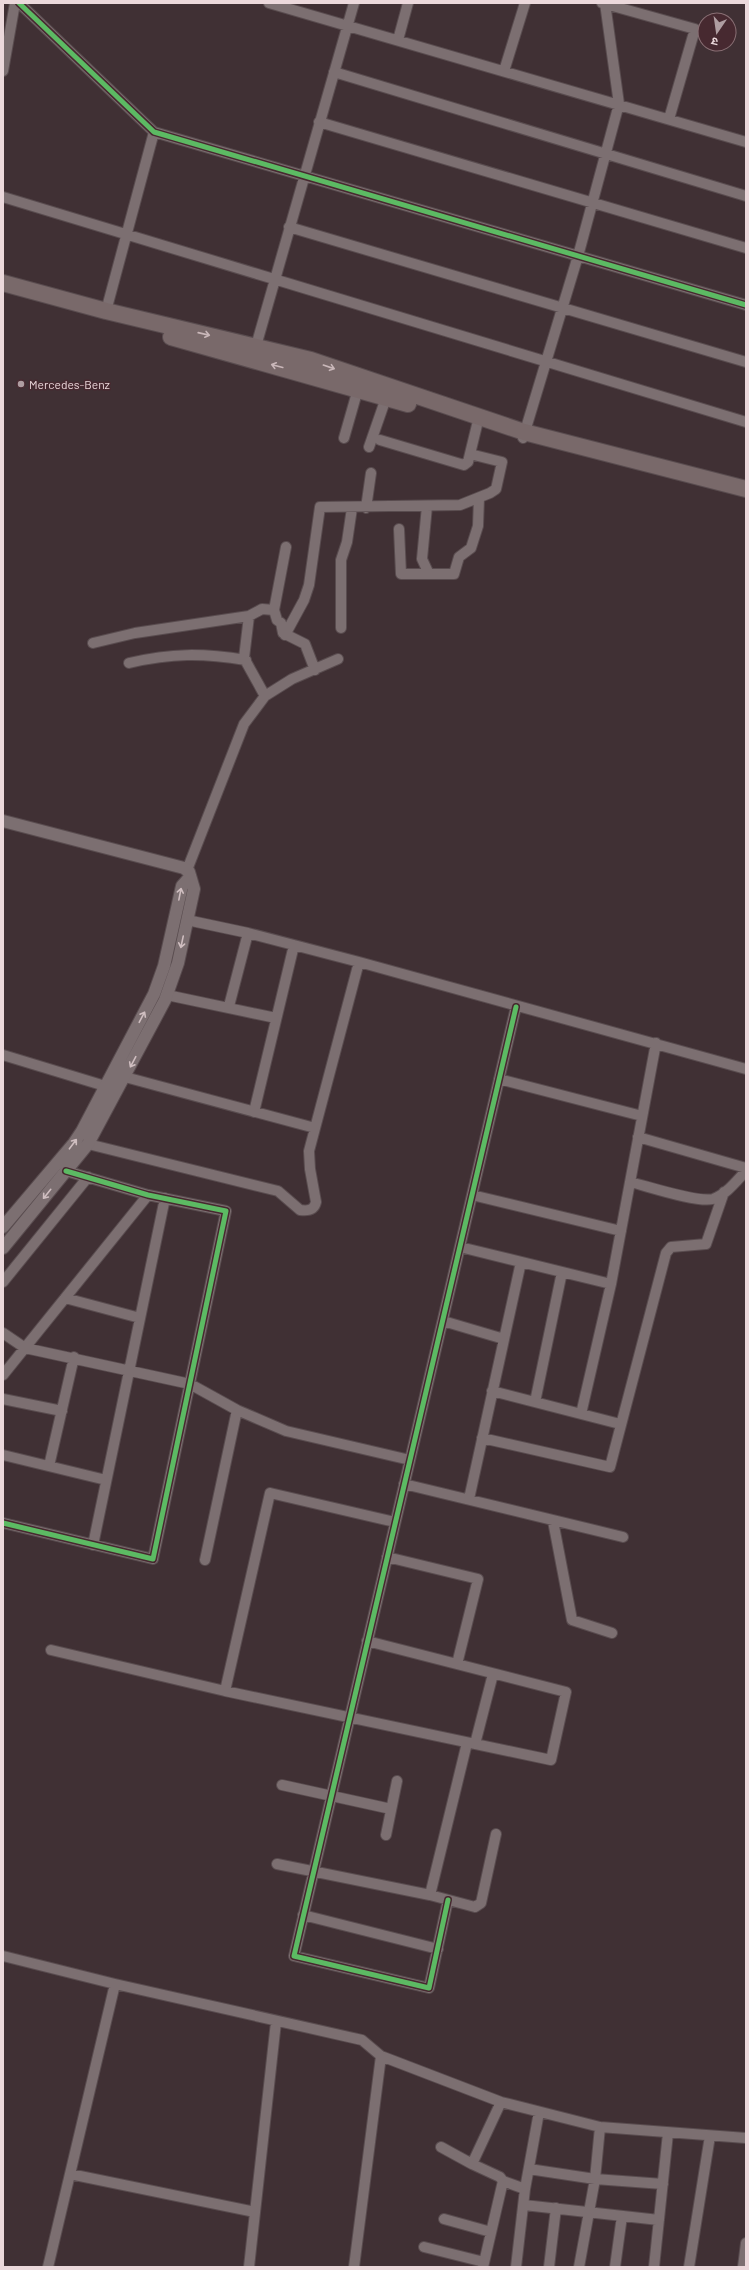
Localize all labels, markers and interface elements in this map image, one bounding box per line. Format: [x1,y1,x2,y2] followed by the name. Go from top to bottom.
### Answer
[697,12,737,52] north arrow
[709,35,719,49] text: उ
[197,330,210,338] one-way arrow
[270,362,283,369] one-way arrow
[323,363,335,371] one-way arrow
[29,377,110,391] place label: Mercedes-Benz
[16,379,26,389] marker: Mercedes-Benz
[177,888,185,901] one-way arrow
[178,935,186,948] one-way arrow
[139,1012,146,1024] one-way arrow
[129,1055,136,1067] one-way arrow
[69,1138,78,1149] one-way arrow
[43,1188,51,1199] one-way arrow

